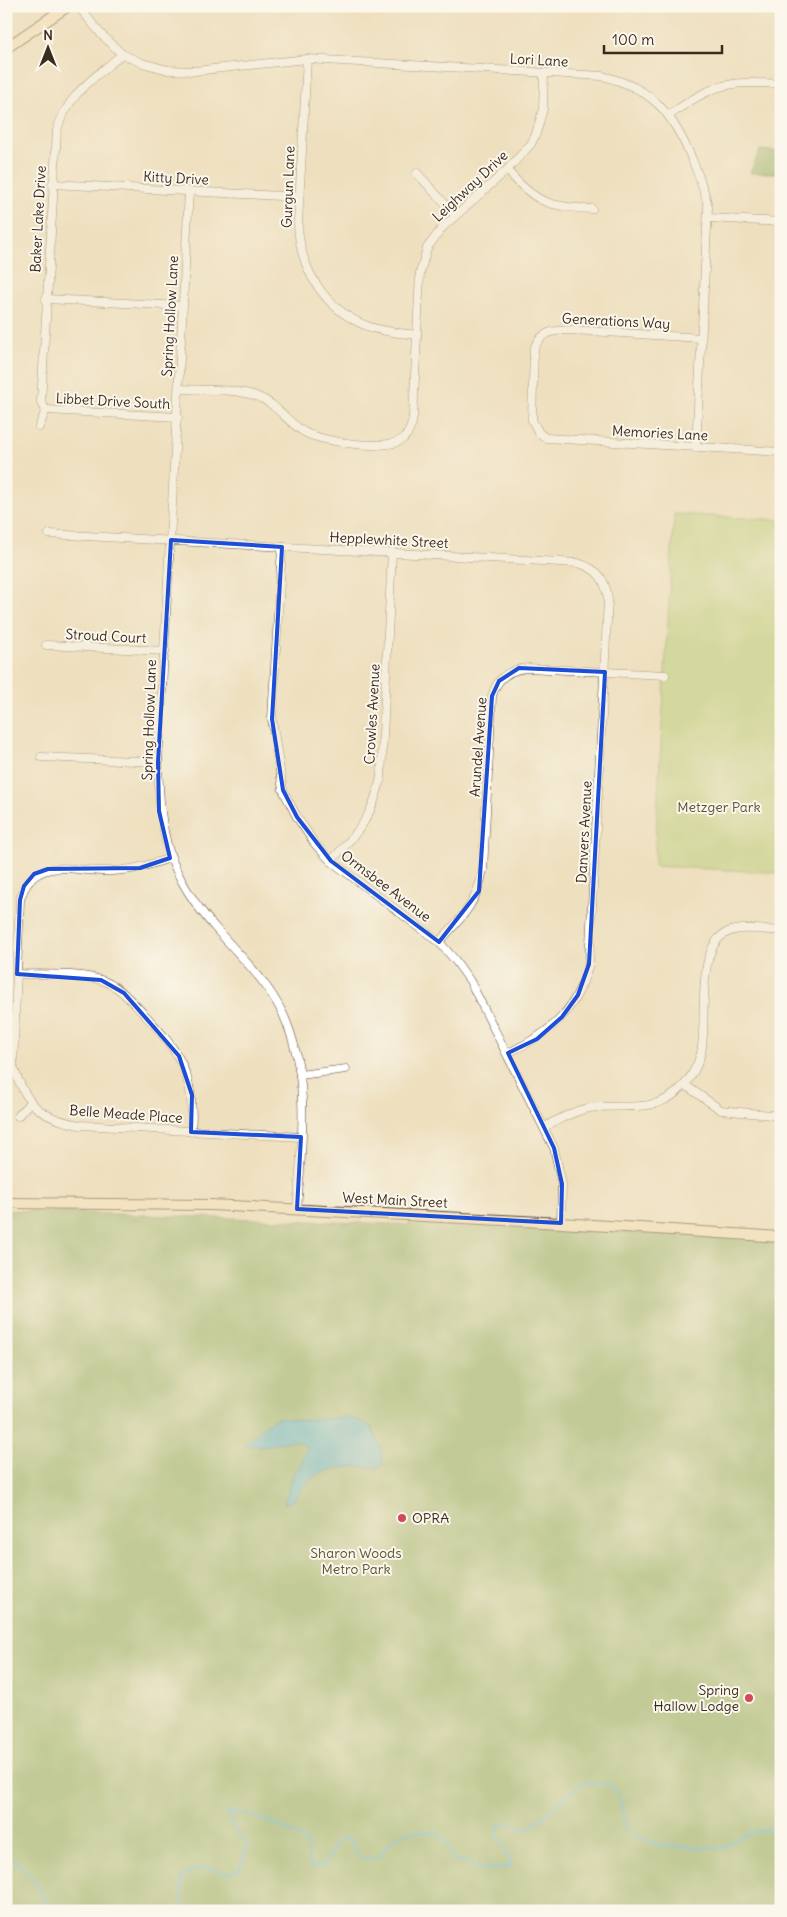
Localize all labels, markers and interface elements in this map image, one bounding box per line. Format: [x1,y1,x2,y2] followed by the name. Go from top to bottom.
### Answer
[22,22,72,72] north arrow
[604,22,722,54] scale bar
[43,26,53,44] text: N
[612,30,654,49] text: 100 m
[509,49,569,71] street label: Lori Lane
[278,145,298,229] street label: Gurgun Lane
[428,146,512,226] street label: Leighway Drive
[26,165,50,273] street label: Baker Lake Drive
[143,167,209,189] street label: Kitty Drive
[158,255,182,377] street label: Spring Hollow Lane
[561,309,671,333] street label: Generations Way
[55,389,171,413] street label: Libbet Drive South
[611,421,709,445] street label: Memories Lane
[329,528,449,552] street label: Hepplewhite Street
[65,625,147,647] street label: Stroud Court
[138,659,160,781] street label: Spring Hollow Lane
[360,663,384,765] street label: Crowles Avenue
[466,696,490,798] street label: Arundel Avenue
[572,780,596,884] street label: Danvers Avenue
[677,798,761,816] park label: Metzger Park
[337,846,435,926] street label: Ormsbee Avenue
[69,1101,183,1127] street label: Belle Meade Place
[342,1188,448,1212] street label: West Main Street
[412,1509,449,1527] place label: OPRA
[396,1512,408,1524] marker: OPRA
[310,1544,402,1578] park label: Sharon Woods Metro Park
[654,1681,739,1715] place label: Spring Hallow Lodge
[743,1692,755,1704] marker: Spring Hallow Lodge

